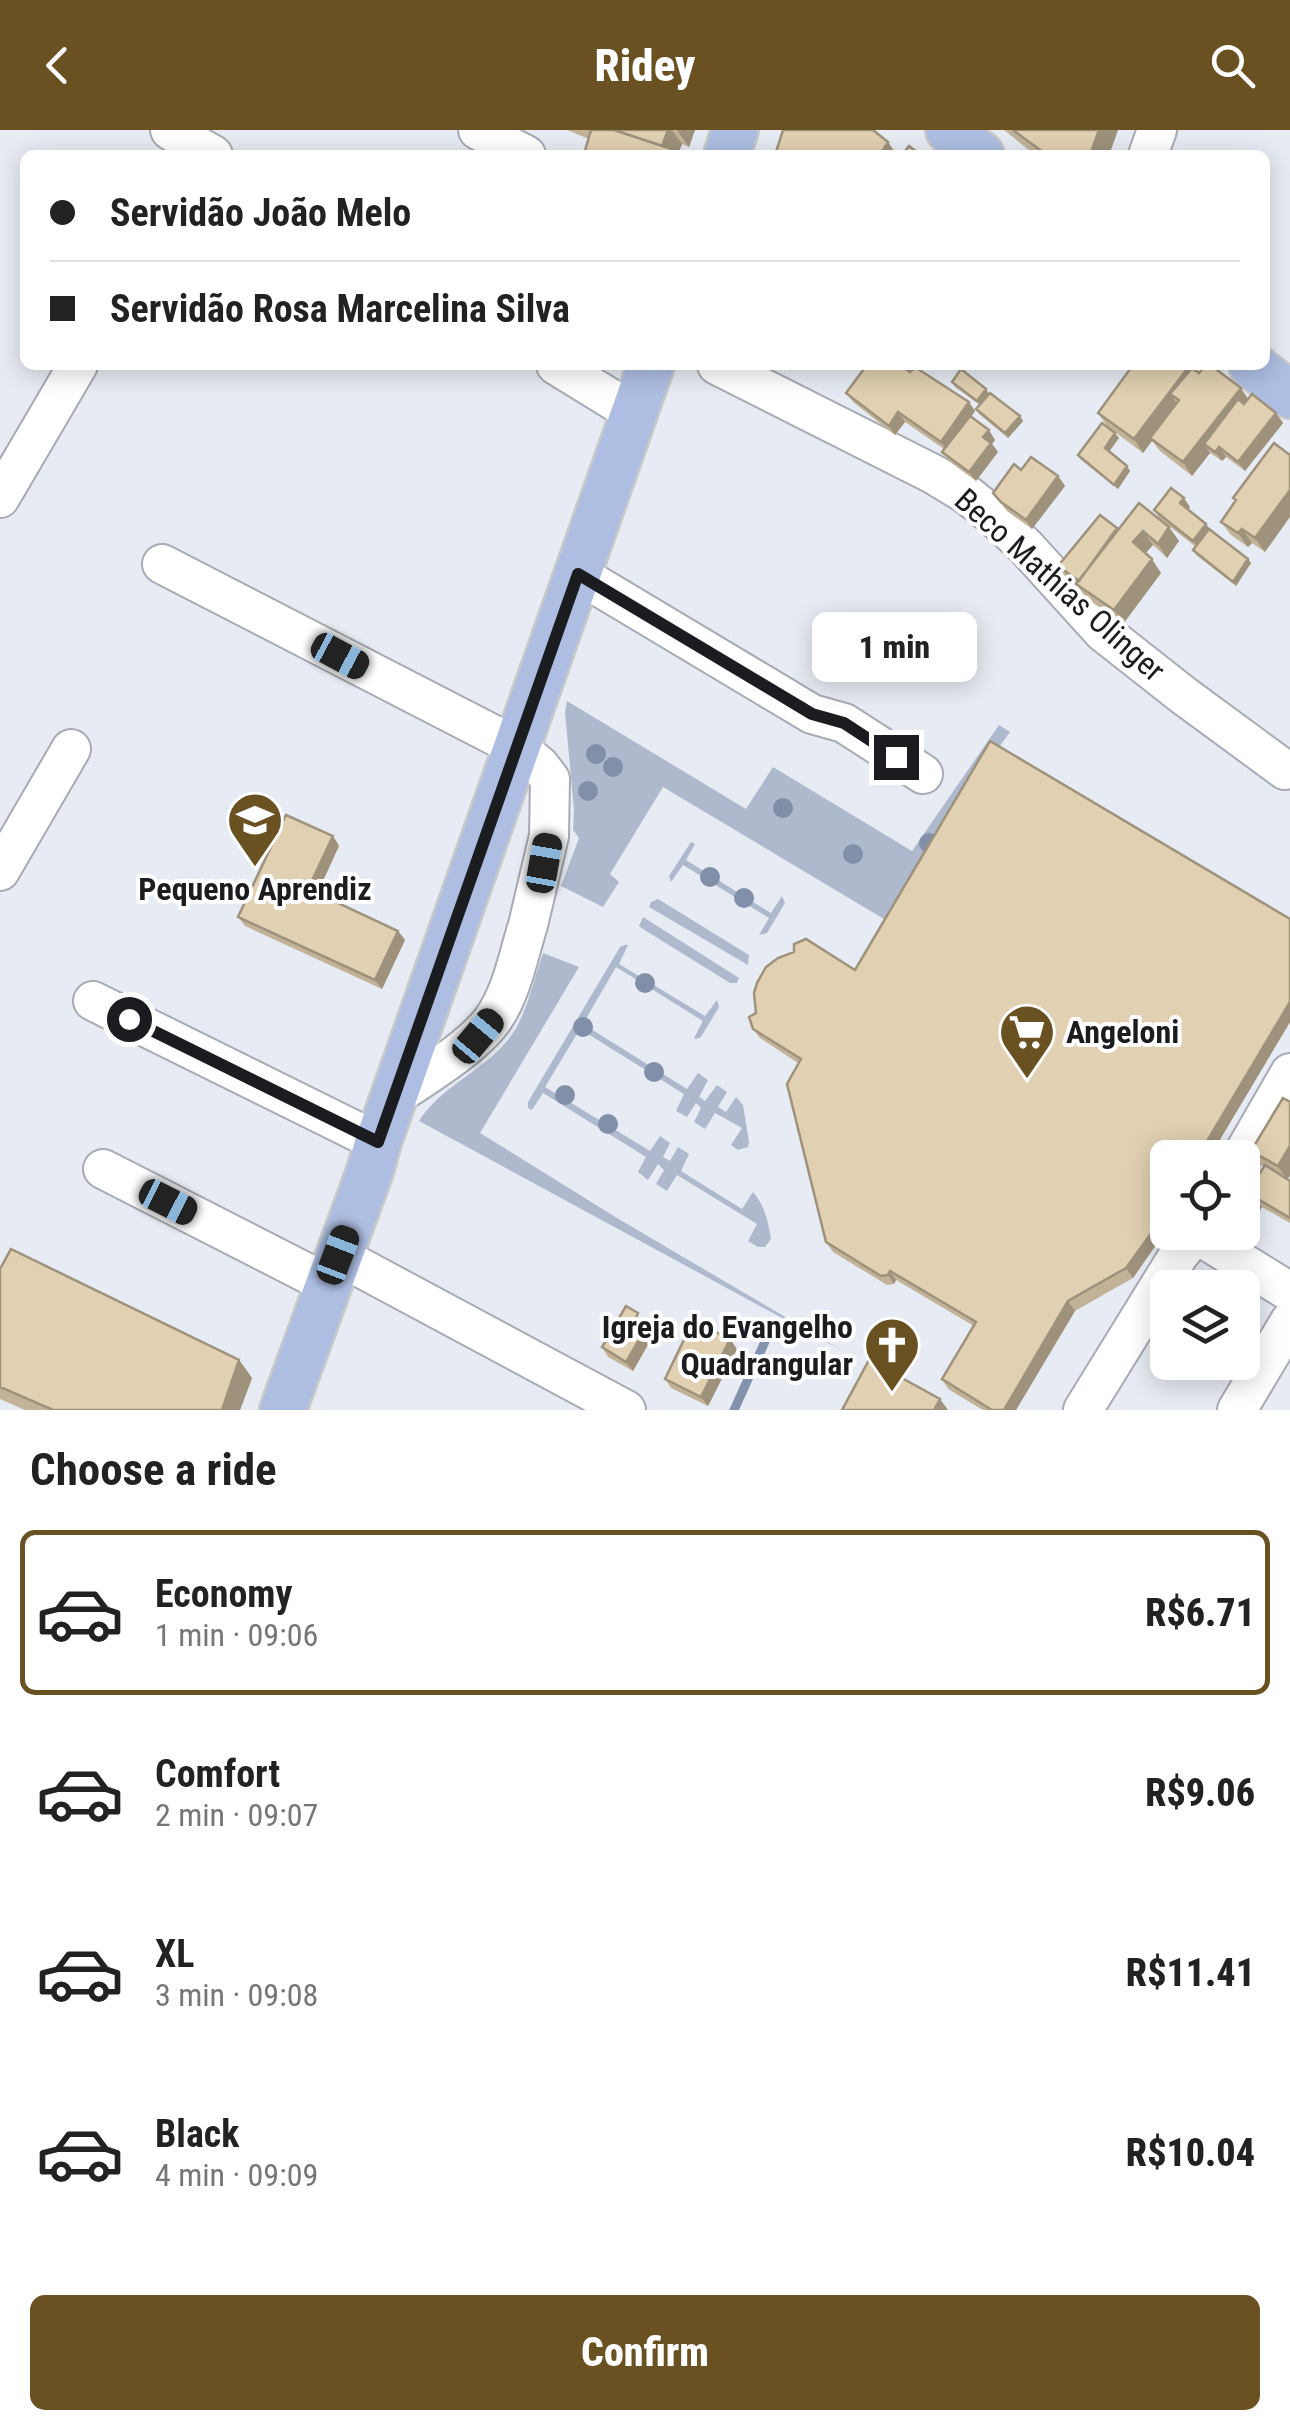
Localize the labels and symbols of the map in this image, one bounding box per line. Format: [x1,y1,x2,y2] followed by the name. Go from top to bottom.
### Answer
[947,481,1173,689] street label: Beco Mathias Olinger
[814,612,978,682] callout: 1 min
[306,629,374,683] car
[874,735,919,780] route end
[225,790,285,869] school or university icon: Pequeno Aprendiz
[524,831,564,895] car
[138,870,372,908] place label: Pequeno Aprendiz
[107,997,152,1042] route start
[997,1002,1057,1081] supermarket icon: Angeloni
[447,1003,509,1069] car
[1066,1013,1179,1051] place label: Angeloni
[134,1175,202,1229] car
[313,1222,363,1288] car
[602,1308,853,1383] place label: Igreja do Evangelho Quadrangular
[862,1315,922,1394] church icon: Igreja do Evangelho Quadrangular

